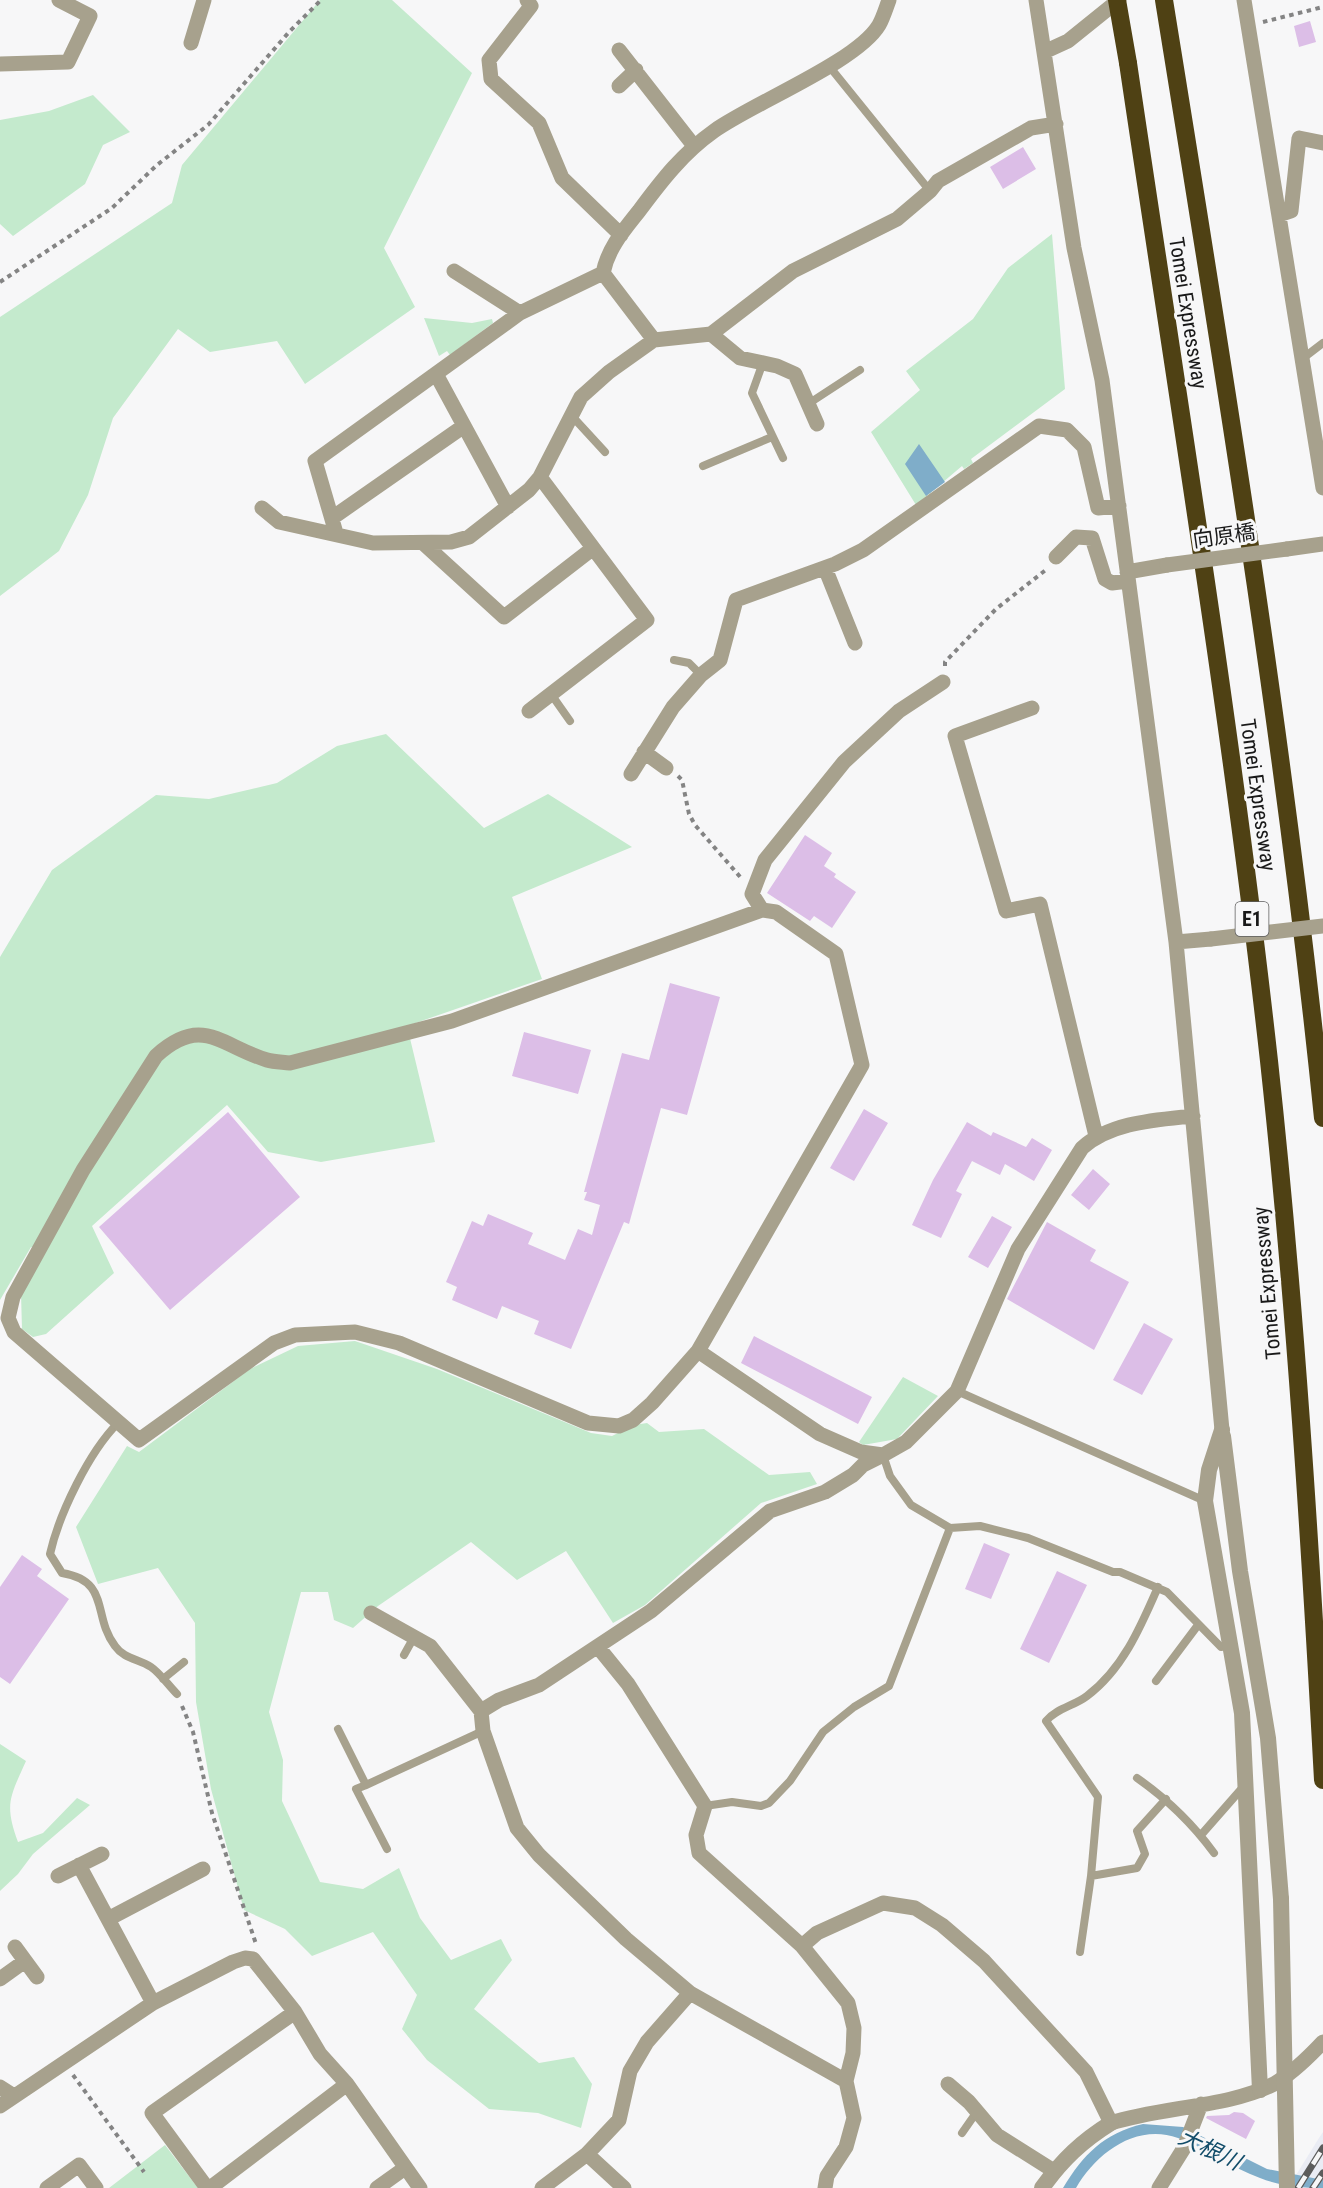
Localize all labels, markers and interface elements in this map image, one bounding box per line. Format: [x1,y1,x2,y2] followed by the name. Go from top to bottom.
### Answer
[1164,235,1212,391] street label: Tomei Expressway
[1191,520,1257,552] street label: 向原橋
[1235,717,1281,873] street label: Tomei Expressway
[1236,902,1268,936] road number: E1
[1248,1205,1286,1360] street label: Tomei Expressway
[1175,2124,1247,2176] water label: 大根川

